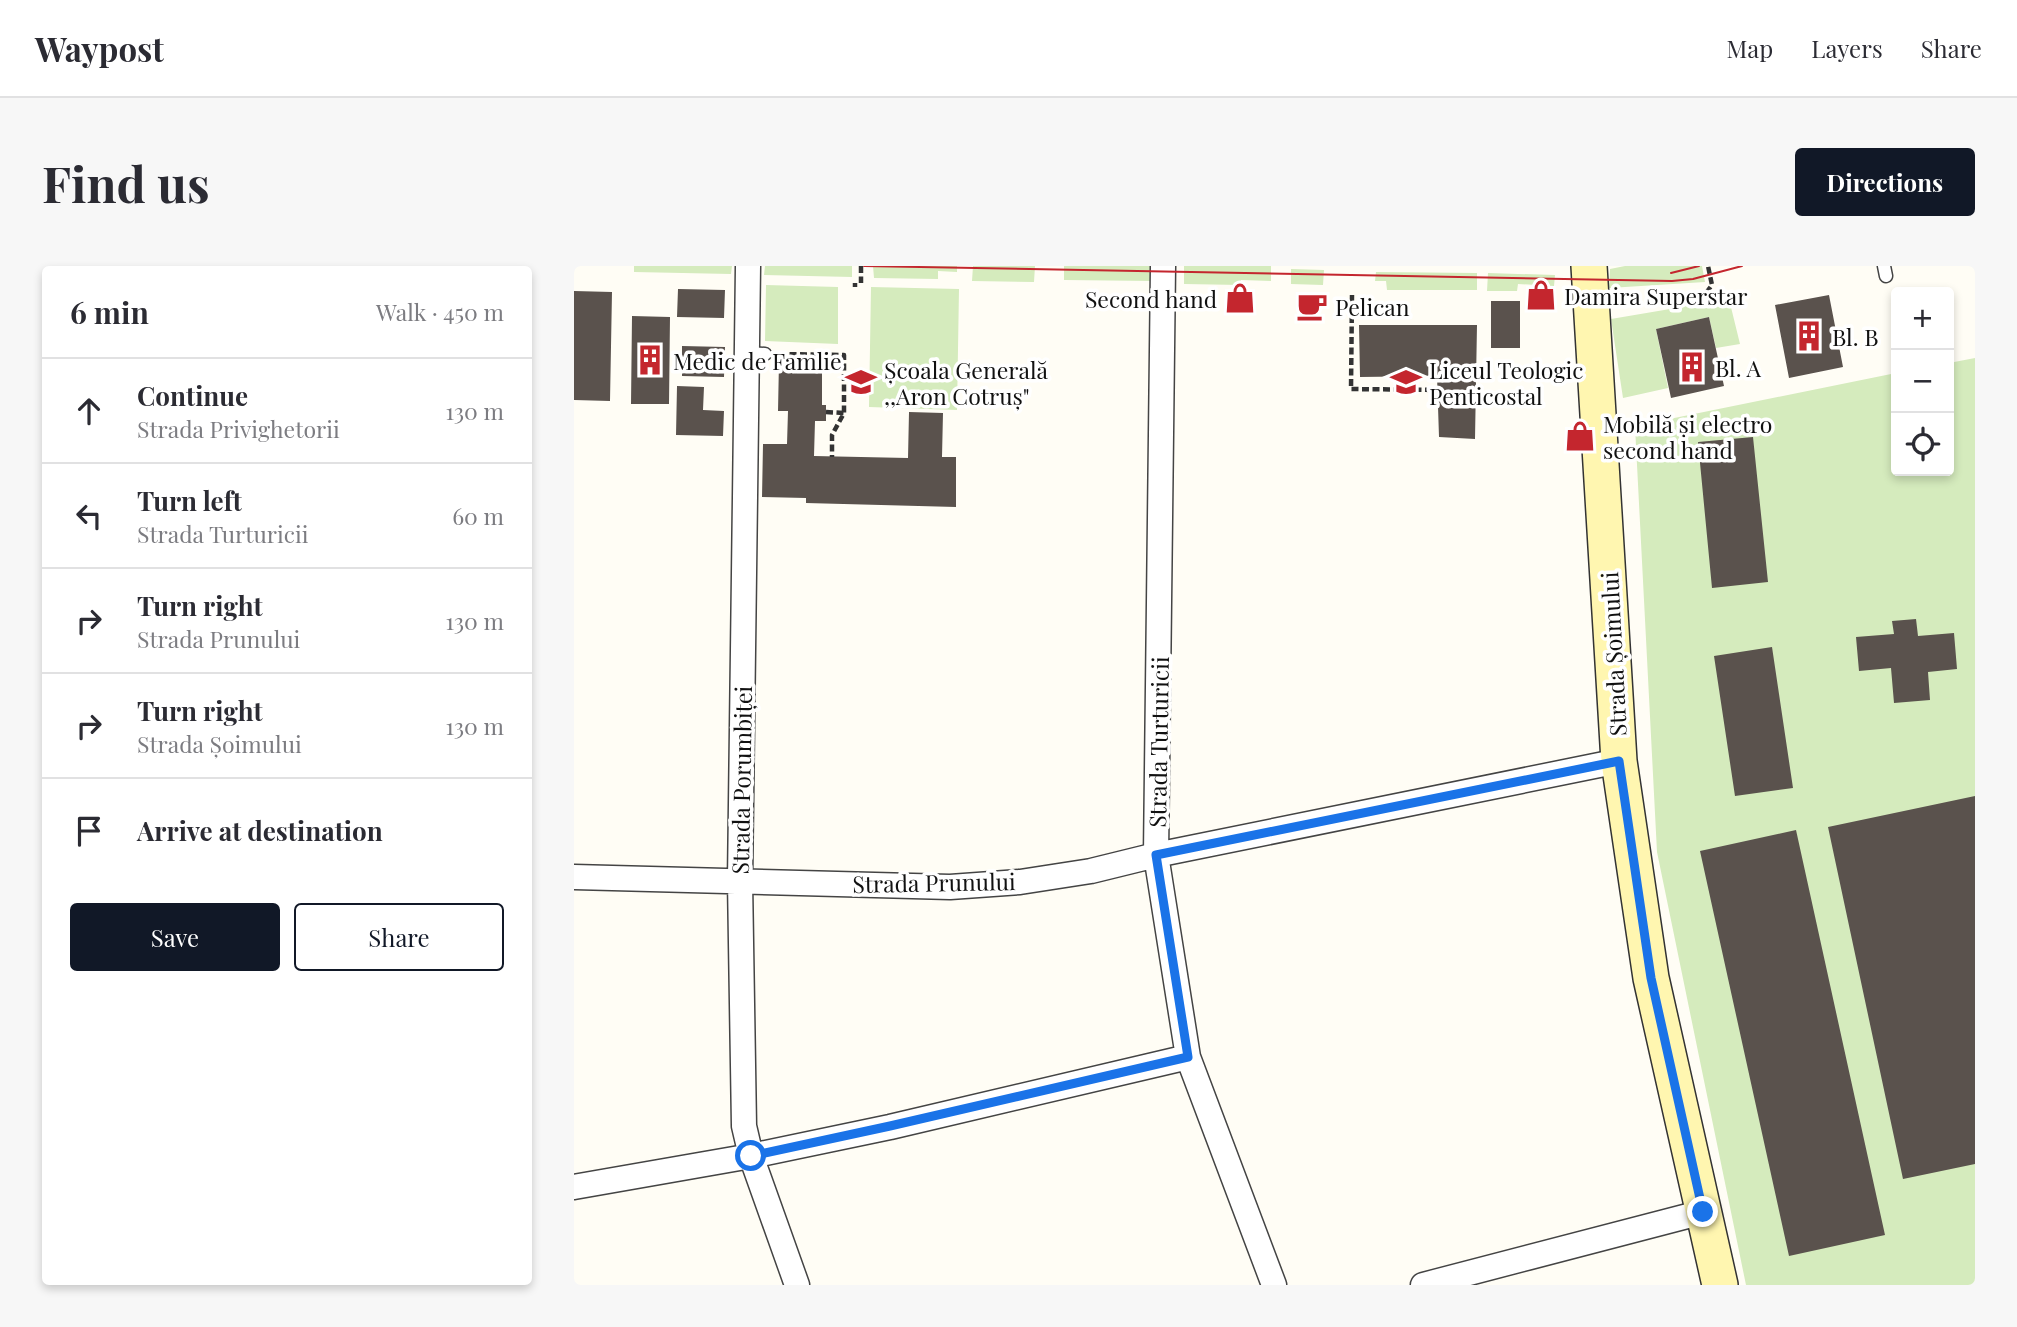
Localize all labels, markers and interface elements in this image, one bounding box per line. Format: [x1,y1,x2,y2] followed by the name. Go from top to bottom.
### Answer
[35,26,164,70] text: Waypost
[1727,32,1773,64] text: Map
[1811,32,1883,64] text: Layers
[1921,32,1982,64] text: Share
[1795,148,1975,216] button: Directions
[42,150,210,215] text: Find us
[1524,278,1558,312] shop icon: Damira Superstar
[1564,280,1747,311] place label: Damira Superstar
[1223,281,1257,315] shop icon: Second hand
[1085,283,1217,314] place label: Second hand
[1891,287,1954,476] map controls
[1891,287,1954,350] button: +
[1295,289,1329,323] cafe icon: Pelican
[1335,291,1410,322] place label: Pelican
[70,292,149,332] text: 6 min
[376,296,504,327] text: Walk · 450 m
[1792,319,1826,353] building icon: Bl. B
[1832,321,1879,352] place label: Bl. B
[633,343,667,377] building icon: Medic de Famlie
[673,345,842,376] place label: Medic de Famlie
[1675,350,1709,384] building icon: Bl. A
[1891,350,1954,413] button: −
[1715,352,1761,383] place label: Bl. A
[884,354,1049,411] place label: Școala Generală ,,Aron Cotruș"
[1429,354,1584,411] place label: Liceul Teologic Penticostal
[844,365,878,399] school or university icon: Școala Generală ,,Aron Cotruș"
[1389,365,1423,399] school or university icon: Liceul Teologic Penticostal
[137,378,248,413] text: Continue
[70,392,108,430] icon: ahead
[446,395,504,426] text: 130 m
[1603,408,1772,465] place label: Mobilă și electro second hand
[137,413,340,444] text: Strada Privighetorii
[1891,413,1954,476] button: locate
[1563,419,1597,453] shop icon: Mobilă și electro second hand
[137,483,242,518] text: Turn left
[70,497,108,535] icon: left
[452,500,504,531] text: 60 m
[137,518,308,549] text: Strada Turturicii
[1593,571,1633,737] street label: Strada Șoimului
[137,588,263,623] text: Turn right
[70,602,108,640] icon: right
[446,605,504,636] text: 130 m
[137,623,300,654] text: Strada Prunului
[1141,656,1175,828] street label: Strada Turturicii
[724,685,758,875] street label: Strada Porumbiței
[137,693,263,728] text: Turn right
[70,707,108,745] icon: right
[446,710,504,741] text: 130 m
[137,728,302,759] text: Strada Șoimului
[70,812,108,850] icon: arrive
[137,813,383,848] text: Arrive at destination
[852,865,1016,899] street label: Strada Prunului
[70,903,280,971] button: Save
[294,903,504,971] button: Share
[735,1140,766,1171] route start
[1687,1196,1718,1227] route end

